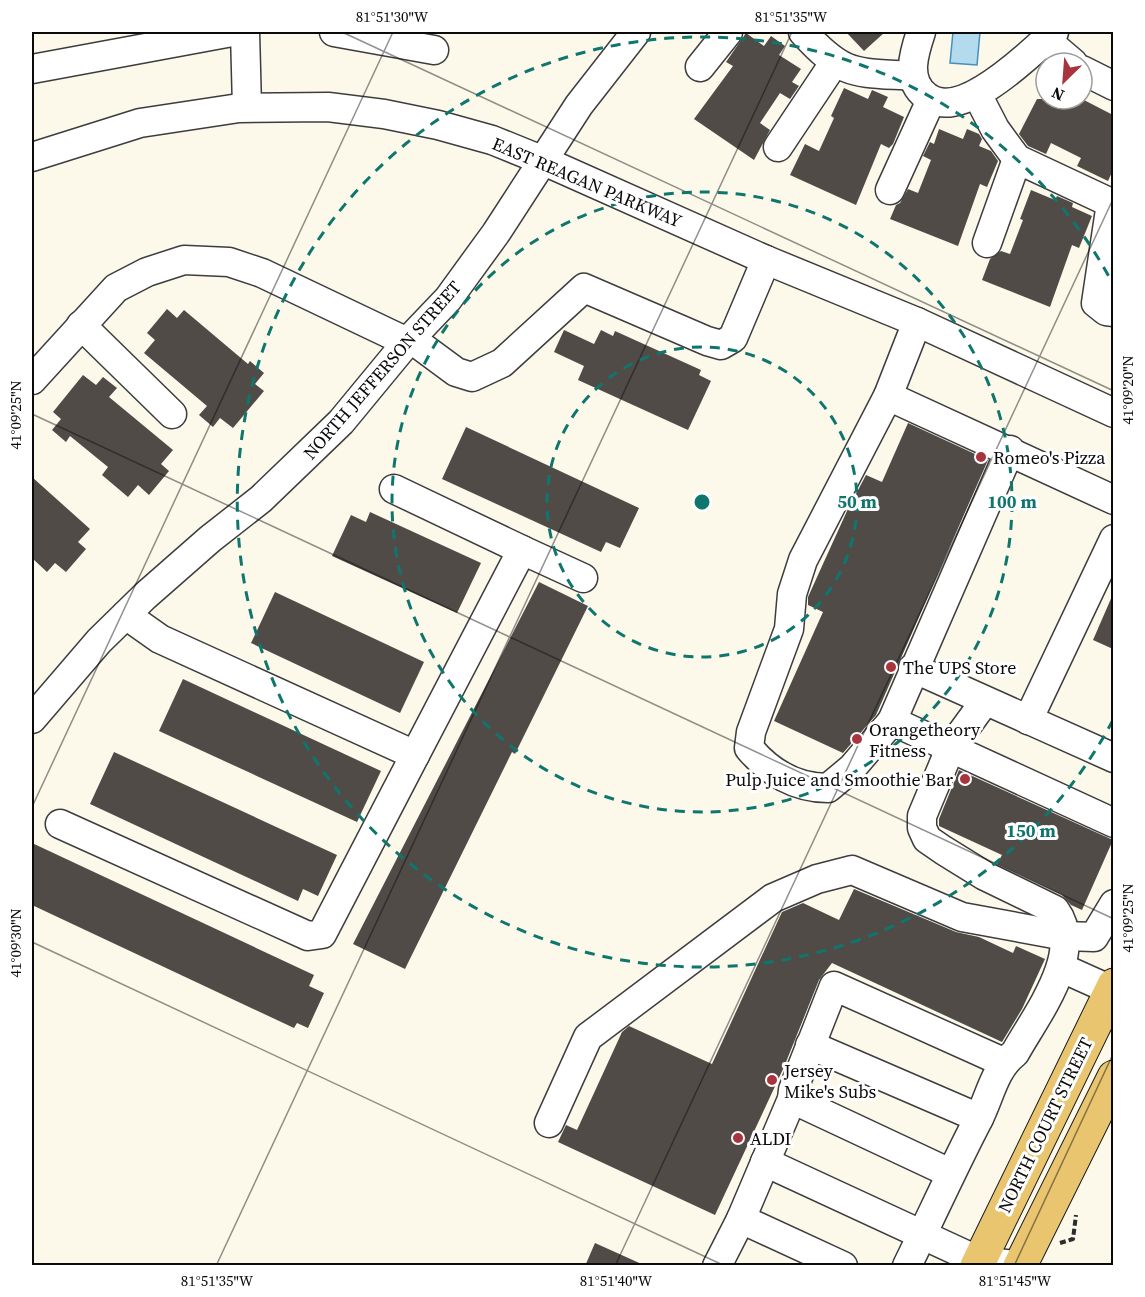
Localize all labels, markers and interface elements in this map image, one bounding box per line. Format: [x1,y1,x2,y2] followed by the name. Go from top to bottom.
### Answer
[356,6,429,27] text: 81°51'30"W
[755,6,828,27] text: 81°51'35"W
[1034,51,1094,111] north arrow
[1047,82,1068,107] text: N
[488,131,686,234] street label: EAST REAGAN PARKWAY
[297,275,467,465] street label: NORTH JEFFERSON STREET
[1117,355,1138,425] text: 41°09'20"N
[5,380,26,450] text: 41°09'25"N
[993,445,1106,470] place label: Romeo's Pizza
[974,450,988,464] marker: Romeo's Pizza
[837,489,877,514] text: 50 m
[987,489,1037,514] text: 100 m
[692,492,712,512] centre of rings
[903,655,1016,680] place label: The UPS Store
[884,660,898,674] marker: The UPS Store
[869,717,981,763] place label: Orangetheory Fitness
[850,732,864,746] marker: Orangetheory Fitness
[725,767,953,792] place label: Pulp Juice and Smoothie Bar
[958,772,972,786] marker: Pulp Juice and Smoothie Bar
[1006,818,1056,843] text: 150 m
[1117,883,1138,953] text: 41°09'25"N
[5,908,26,978] text: 41°09'30"N
[992,1033,1098,1217] street label: NORTH COURT STREET
[783,1058,877,1104] place label: Jersey Mike's Subs
[765,1073,779,1087] marker: Jersey Mike's Subs
[750,1126,791,1151] place label: ALDI
[731,1131,745,1145] marker: ALDI
[181,1270,254,1291] text: 81°51'35"W
[580,1270,653,1291] text: 81°51'40"W
[979,1270,1052,1291] text: 81°51'45"W

